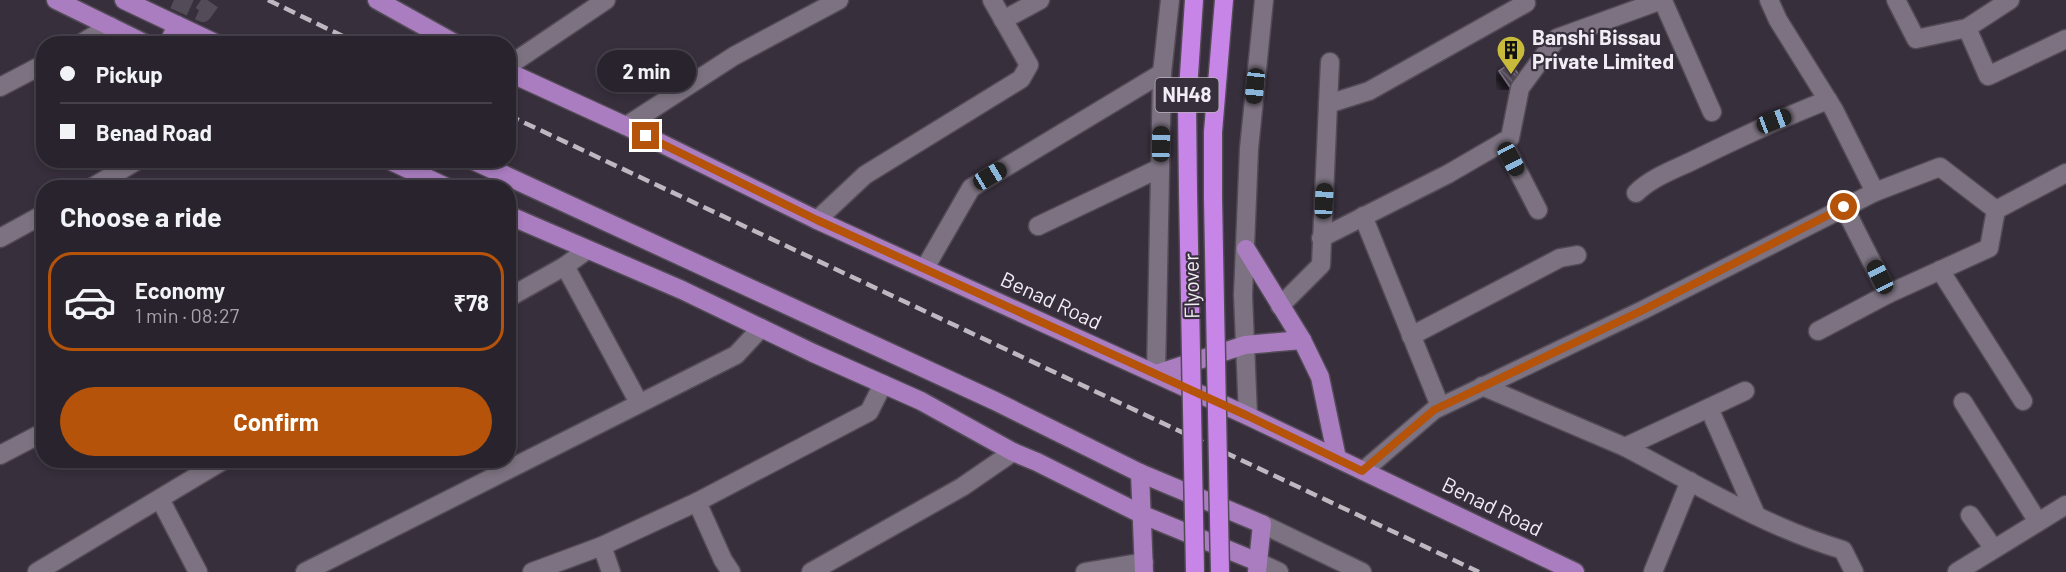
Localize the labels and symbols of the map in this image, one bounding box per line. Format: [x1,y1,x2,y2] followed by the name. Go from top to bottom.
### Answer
[1532,24,1674,73] place label: Banshi Bissau Private Limited
[1495,34,1527,76] building icon: Banshi Bissau Private Limited
[596,49,696,91] callout: 2 min
[1244,67,1266,105] car
[1156,78,1218,112] road number: NH48
[1754,106,1794,136] car
[632,122,659,149] route end
[1152,126,1170,162] car
[1495,139,1527,179] car
[970,159,1010,193] car
[1314,183,1334,219] car
[1830,193,1857,220] route start
[1177,253,1204,319] street label: Flyover
[1864,257,1896,297] car
[997,265,1106,334] street label: Benad Road
[1438,471,1547,541] street label: Benad Road

